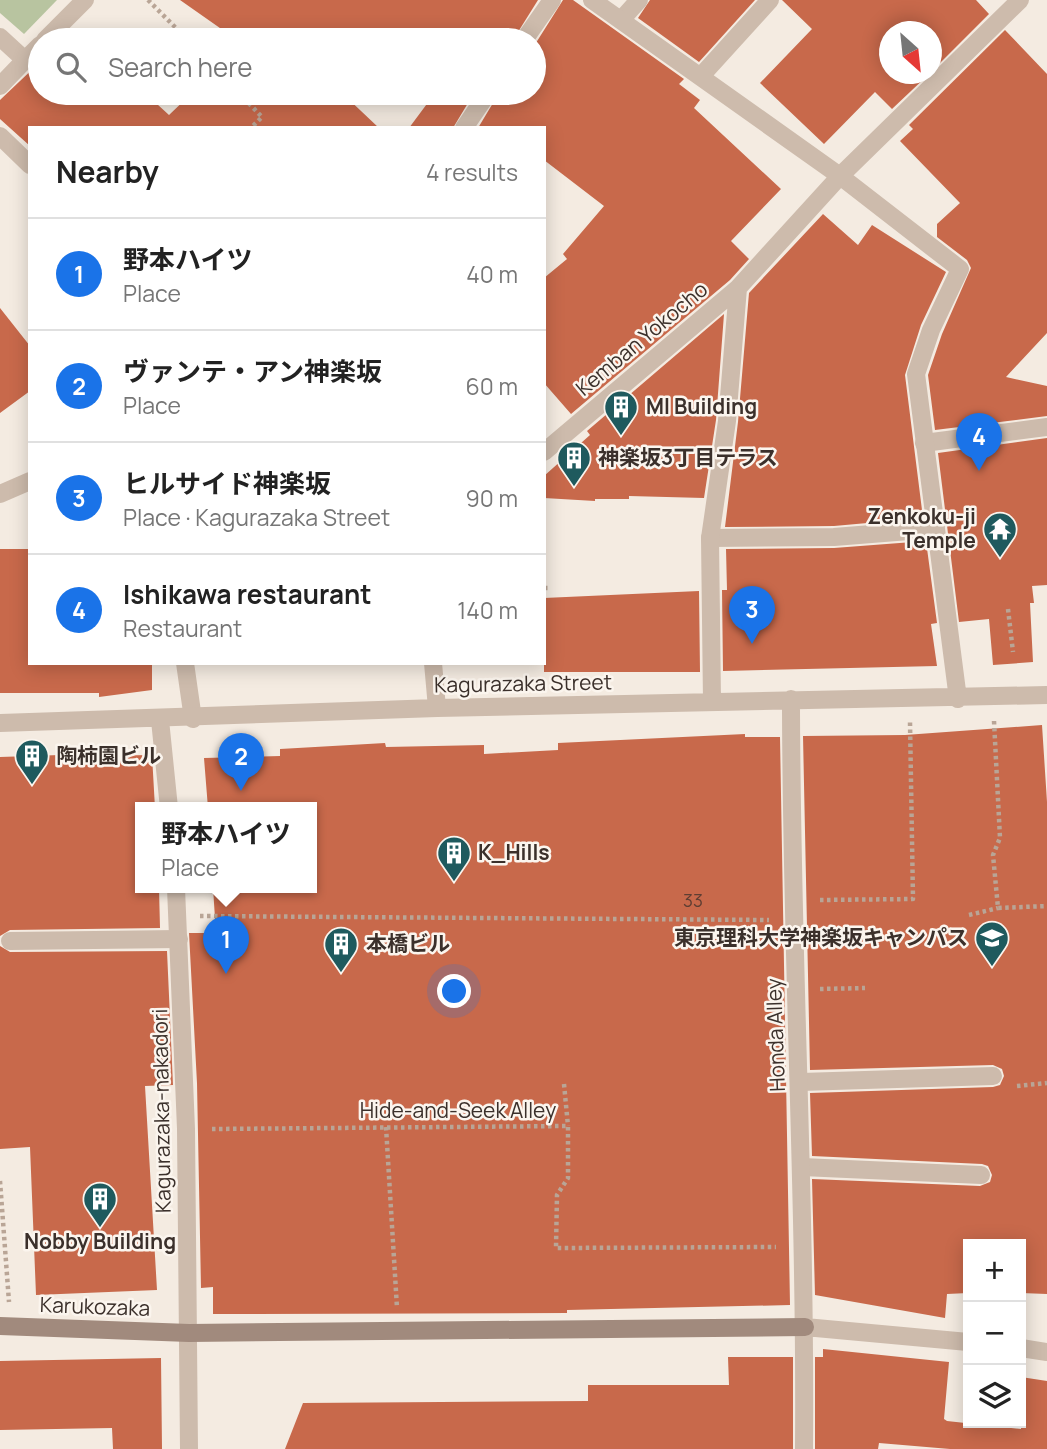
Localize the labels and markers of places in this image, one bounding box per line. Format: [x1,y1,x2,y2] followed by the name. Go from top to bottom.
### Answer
[602,388,640,437] building icon: MI Building
[646,392,757,420] place label: MI Building
[956,413,1002,471] pin: 4
[555,439,593,488] building icon: 神楽坂3丁目テラス
[598,443,778,471] place label: 神楽坂3丁目テラス
[867,502,976,554] place label: Zenkoku-ji Temple
[981,510,1019,559] temple icon: Zenkoku-ji Temple
[729,586,775,644] pin: 3
[218,733,264,791] pin: 2
[13,737,51,786] building icon: 陶柿園ビル
[56,741,161,769] place label: 陶柿園ビル
[435,834,473,883] building icon: K_Hills
[478,838,550,866] place label: K_Hills
[203,916,249,974] pin: 1
[973,919,1011,968] school or university icon: 東京理科大学神楽坂キャンパス
[674,923,968,951] place label: 東京理科大学神楽坂キャンパス
[322,925,360,974] building icon: 本橋ビル
[366,929,450,957] place label: 本橋ビル
[81,1180,119,1229] building icon: Nobby Building
[24,1227,176,1255] place label: Nobby Building

